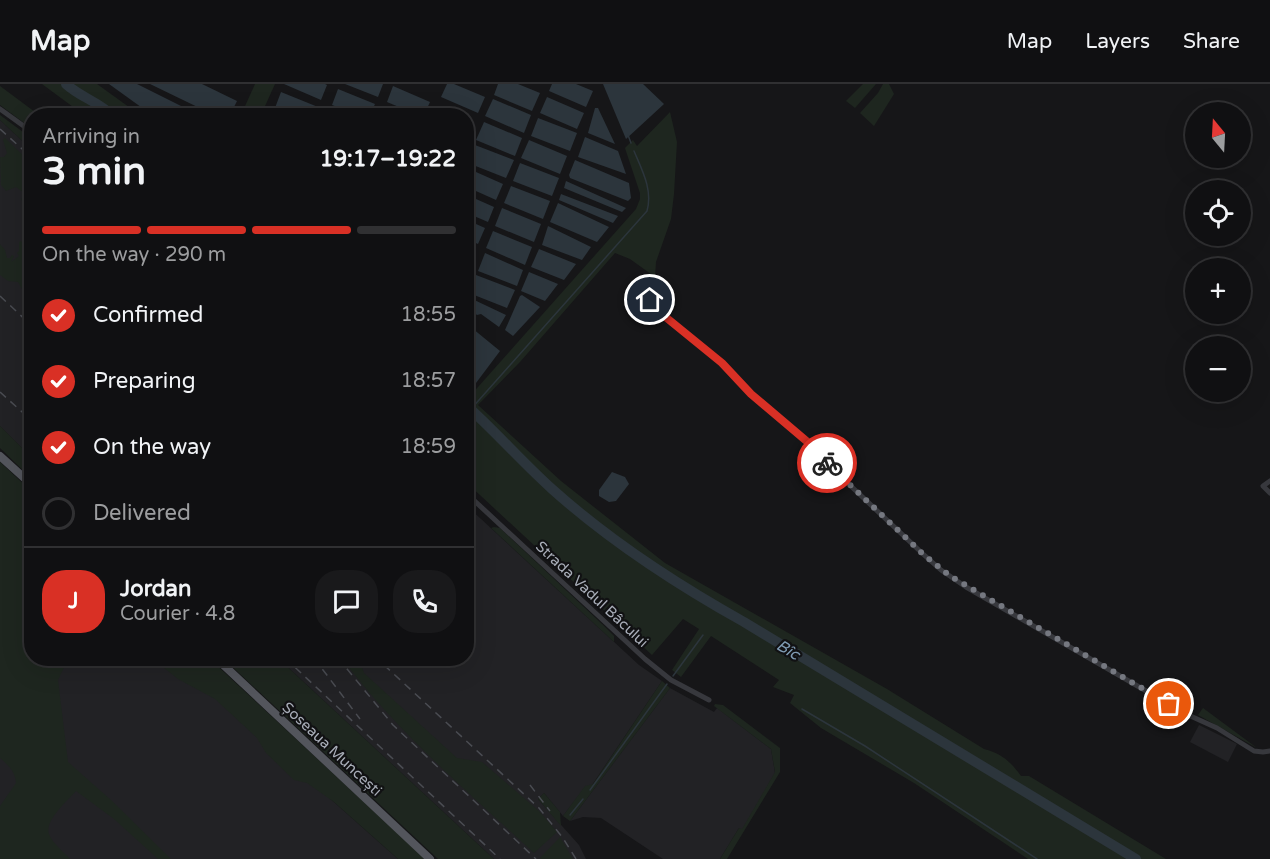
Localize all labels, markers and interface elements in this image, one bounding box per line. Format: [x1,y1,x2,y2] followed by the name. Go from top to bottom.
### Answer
[30,24,90,58] text: Map
[1007,29,1052,54] text: Map
[1085,29,1150,54] text: Layers
[1183,29,1240,54] text: Share
[1185,102,1251,168] north arrow
[1185,102,1251,402] map controls
[42,125,140,149] text: Arriving in
[319,146,456,172] text: 19:17–19:22
[42,148,146,195] text: 3 min
[1185,180,1251,246] button: locate
[42,243,226,267] text: On the way · 290 m
[1185,258,1251,324] button: +
[624,274,675,325] pin
[633,283,666,316] icon: home
[42,299,75,332] icon: check
[93,302,203,328] text: Confirmed
[401,303,456,327] text: 18:55
[1185,336,1251,402] button: −
[42,365,75,398] icon: check
[93,368,196,394] text: Preparing
[401,369,456,393] text: 18:57
[42,431,75,464] icon: check
[797,433,857,493] courier
[93,434,211,460] text: On the way
[401,435,456,459] text: 18:59
[811,447,844,480] icon: bike
[93,500,191,526] text: Delivered
[532,537,652,651] street label: Strada Vadul Bâcului
[315,570,378,633] button: chat
[393,570,456,633] button: phone
[120,576,191,602] text: Jordan
[68,588,79,614] text: J
[120,602,235,626] text: Courier · 4.8
[773,635,804,665] water label: Bîc
[1143,678,1194,729] pin
[1152,687,1185,720] icon: bag
[279,698,385,800] street label: Șoseaua Muncești

